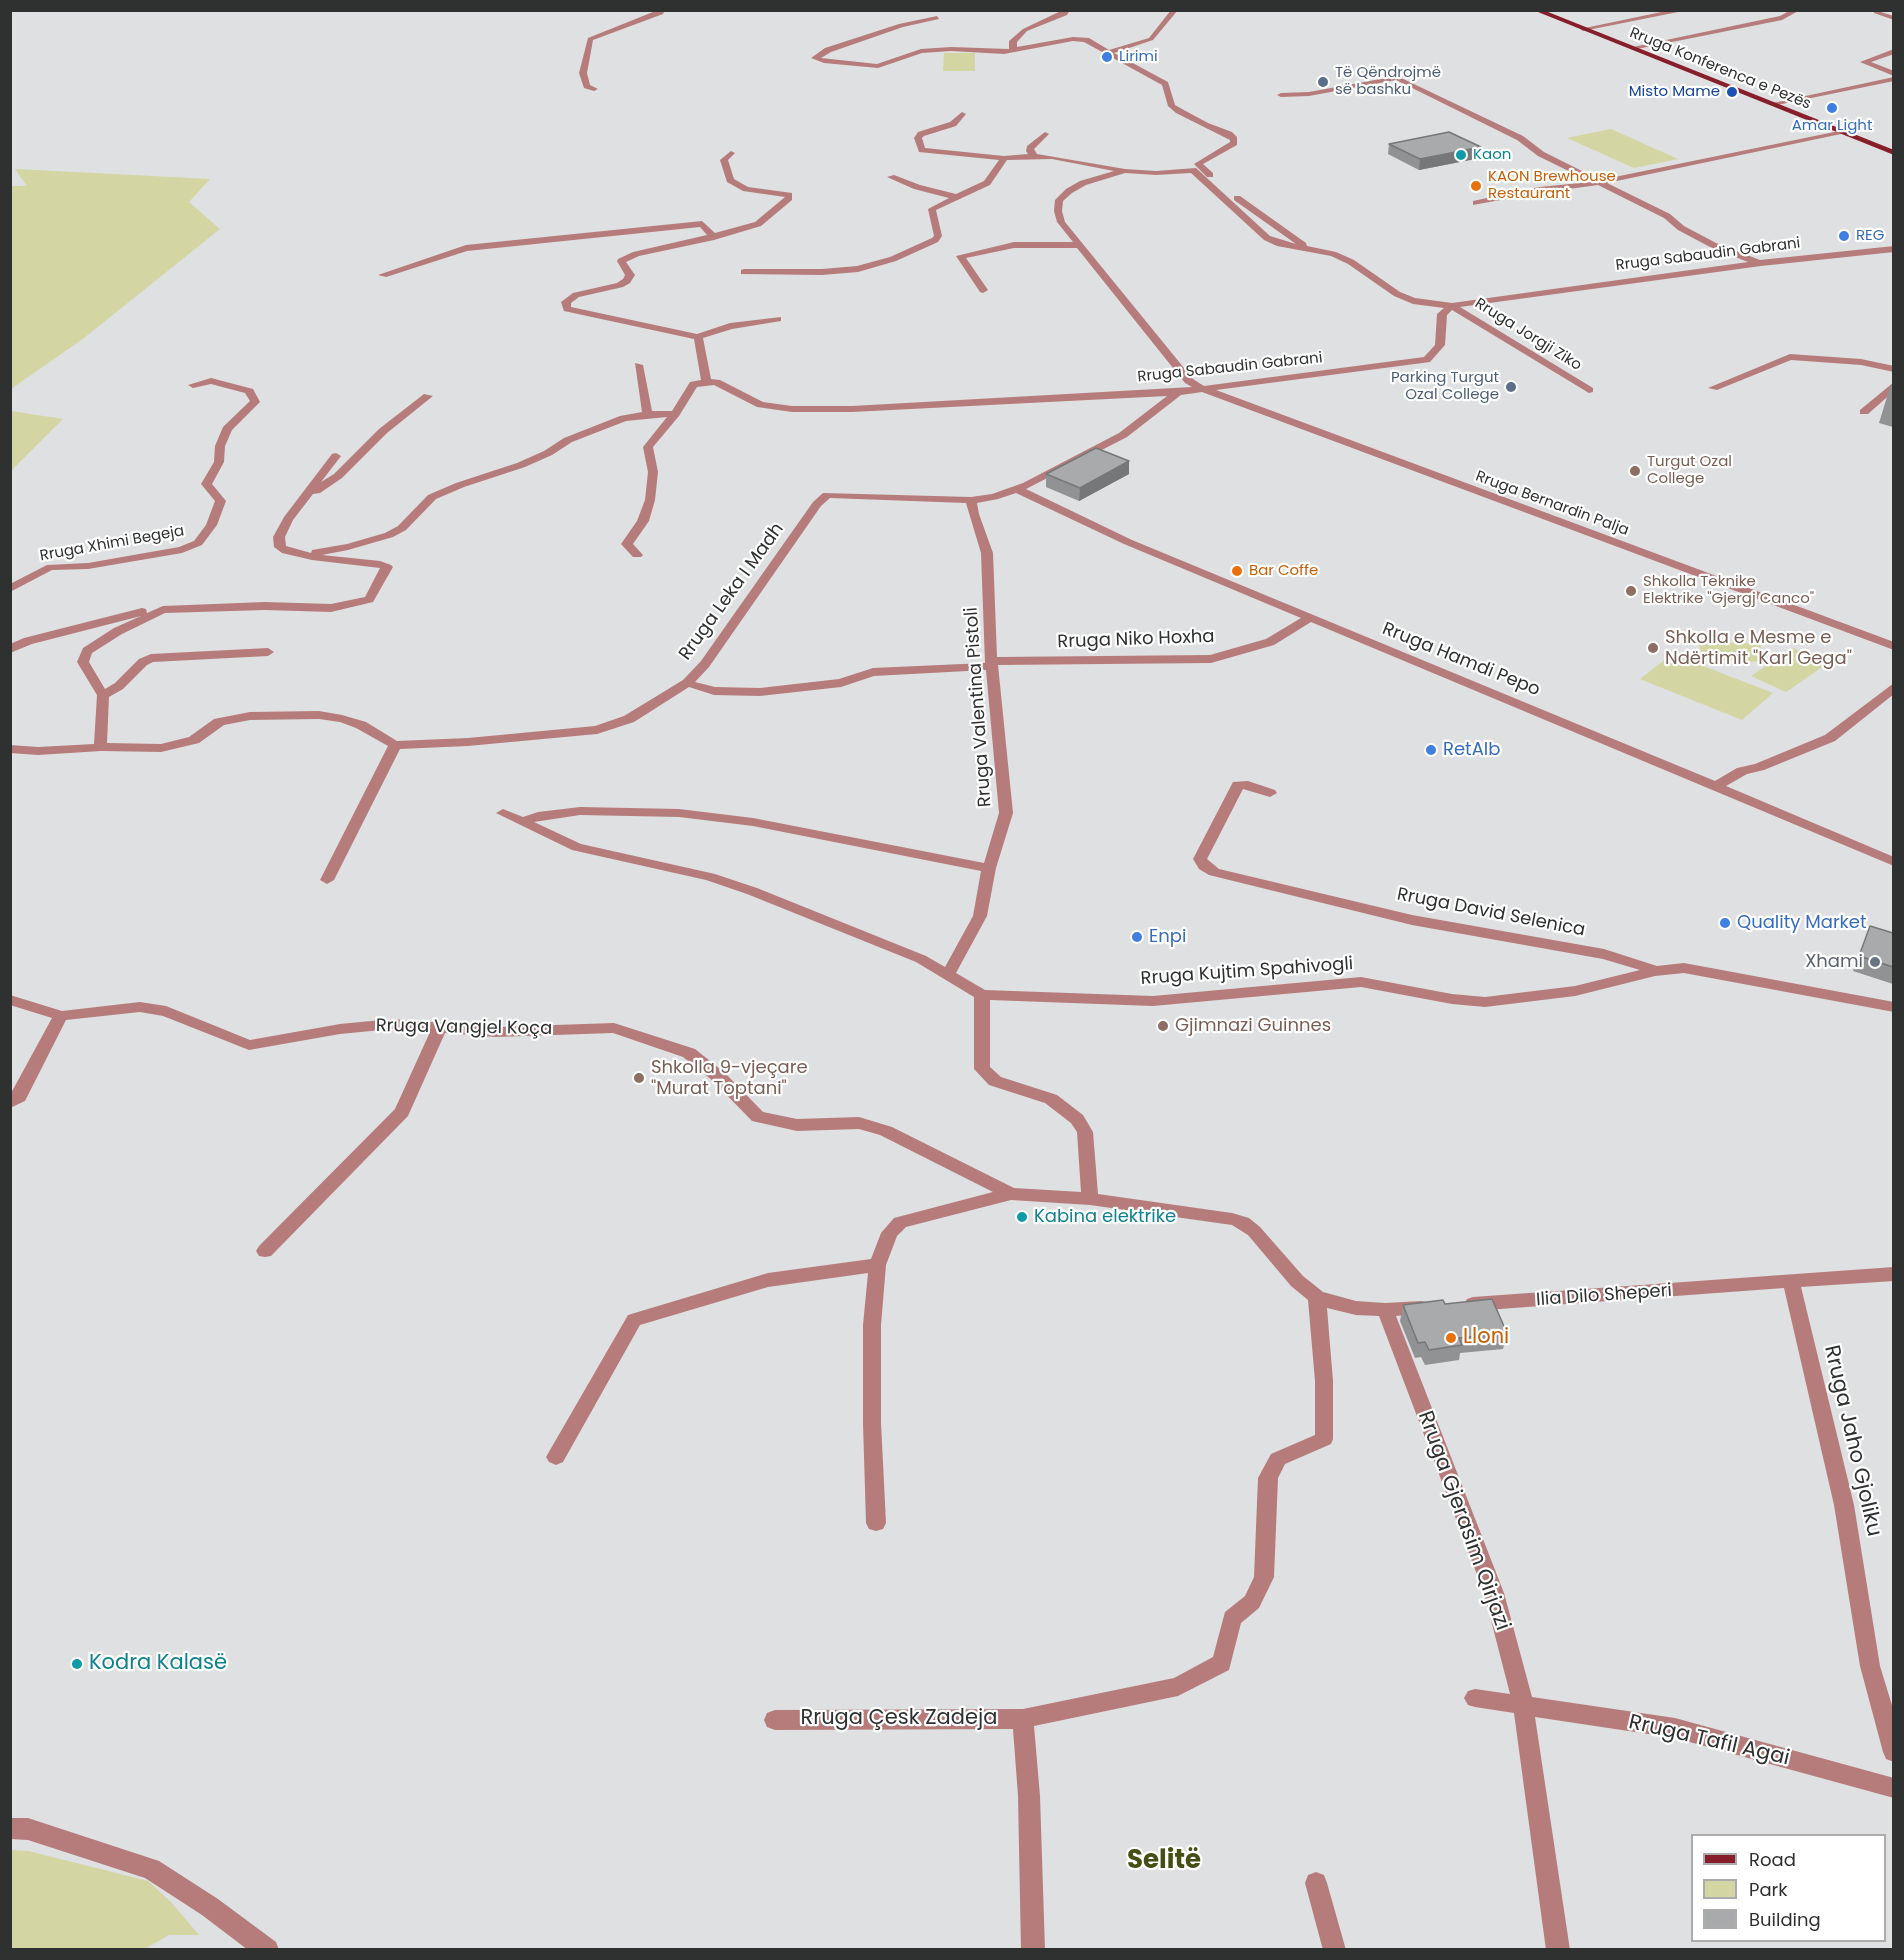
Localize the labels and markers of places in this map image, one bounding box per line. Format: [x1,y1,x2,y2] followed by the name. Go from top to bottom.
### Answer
[1119,48,1158,66] place label: Lirimi
[1100,50,1114,64] marker: Lirimi
[1335,64,1441,99] place label: Të Qëndrojmë së bashku
[1316,75,1330,89] marker: Të Qëndrojmë së bashku
[1629,83,1720,101] place label: Misto Mame
[1725,85,1739,99] marker: Misto Mame
[1825,101,1839,115] marker: Amar Light
[1792,117,1872,135] place label: Amar Light
[1473,146,1511,164] place label: Kaon
[1454,148,1468,162] marker: Kaon
[1488,168,1616,203] place label: KAON Brewhouse Restaurant
[1469,179,1483,193] marker: KAON Brewhouse Restaurant
[1856,227,1884,245] place label: REG
[1837,229,1851,243] marker: REG
[1391,369,1499,404] place label: Parking Turgut Ozal College
[1504,380,1518,394] marker: Parking Turgut Ozal College
[1647,453,1732,488] place label: Turgut Ozal College
[1628,464,1642,478] marker: Turgut Ozal College
[1249,562,1318,580] place label: Bar Coffe
[1230,564,1244,578] marker: Bar Coffe
[1643,573,1814,608] place label: Shkolla Teknike Elektrike "Gjergj Canco"
[1624,584,1638,598] marker: Shkolla Teknike Elektrike "Gjergj Canco"
[1665,627,1852,670] place label: Shkolla e Mesme e Ndërtimit "Karl Gega"
[1646,641,1660,655] marker: Shkolla e Mesme e Ndërtimit "Karl Gega"
[1443,739,1500,761] place label: RetAlb
[1424,743,1438,757] marker: RetAlb
[1737,912,1867,934] place label: Quality Market
[1718,916,1732,930] marker: Quality Market
[1149,926,1186,948] place label: Enpi
[1130,930,1144,944] marker: Enpi
[1805,951,1863,973] place label: Xhami
[1868,955,1882,969] marker: Xhami
[1175,1015,1331,1037] place label: Gjimnazi Guinnes
[1156,1019,1170,1033] marker: Gjimnazi Guinnes
[651,1057,808,1100] place label: Shkolla 9-vjeçare "Murat Toptani"
[632,1071,646,1085] marker: Shkolla 9-vjeçare "Murat Toptani"
[1034,1206,1176,1228] place label: Kabina elektrike
[1015,1210,1029,1224] marker: Kabina elektrike
[1463,1325,1509,1351] place label: Lloni
[1444,1331,1458,1345] marker: Lloni
[89,1651,227,1677] place label: Kodra Kalasë
[70,1657,84,1671] marker: Kodra Kalasë

